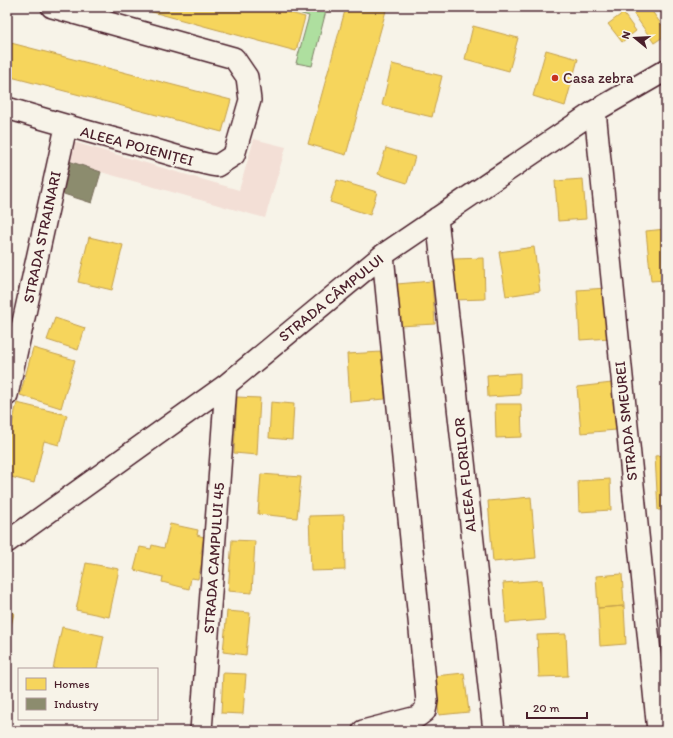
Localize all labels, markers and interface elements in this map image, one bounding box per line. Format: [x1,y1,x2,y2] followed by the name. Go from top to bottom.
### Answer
[615,18,655,58] north arrow
[619,30,633,41] text: N
[563,69,634,87] place label: Casa zebra
[550,73,560,83] marker: Casa zebra
[78,122,196,170] street label: ALEEA POIENIȚEI
[19,169,65,305] street label: STRADA STRAINARI
[275,250,387,346] street label: STRADA CÂMPULUI
[611,360,641,482] street label: STRADA SMEUREI
[450,417,480,533] street label: ALEEA FLORILOR
[200,482,228,634] street label: STRADA CAMPULUI 45
[18,668,158,720] legend
[54,677,90,691] text: Homes
[527,694,587,720] scale bar
[54,697,99,711] text: Industry
[533,701,560,715] text: 20 m

